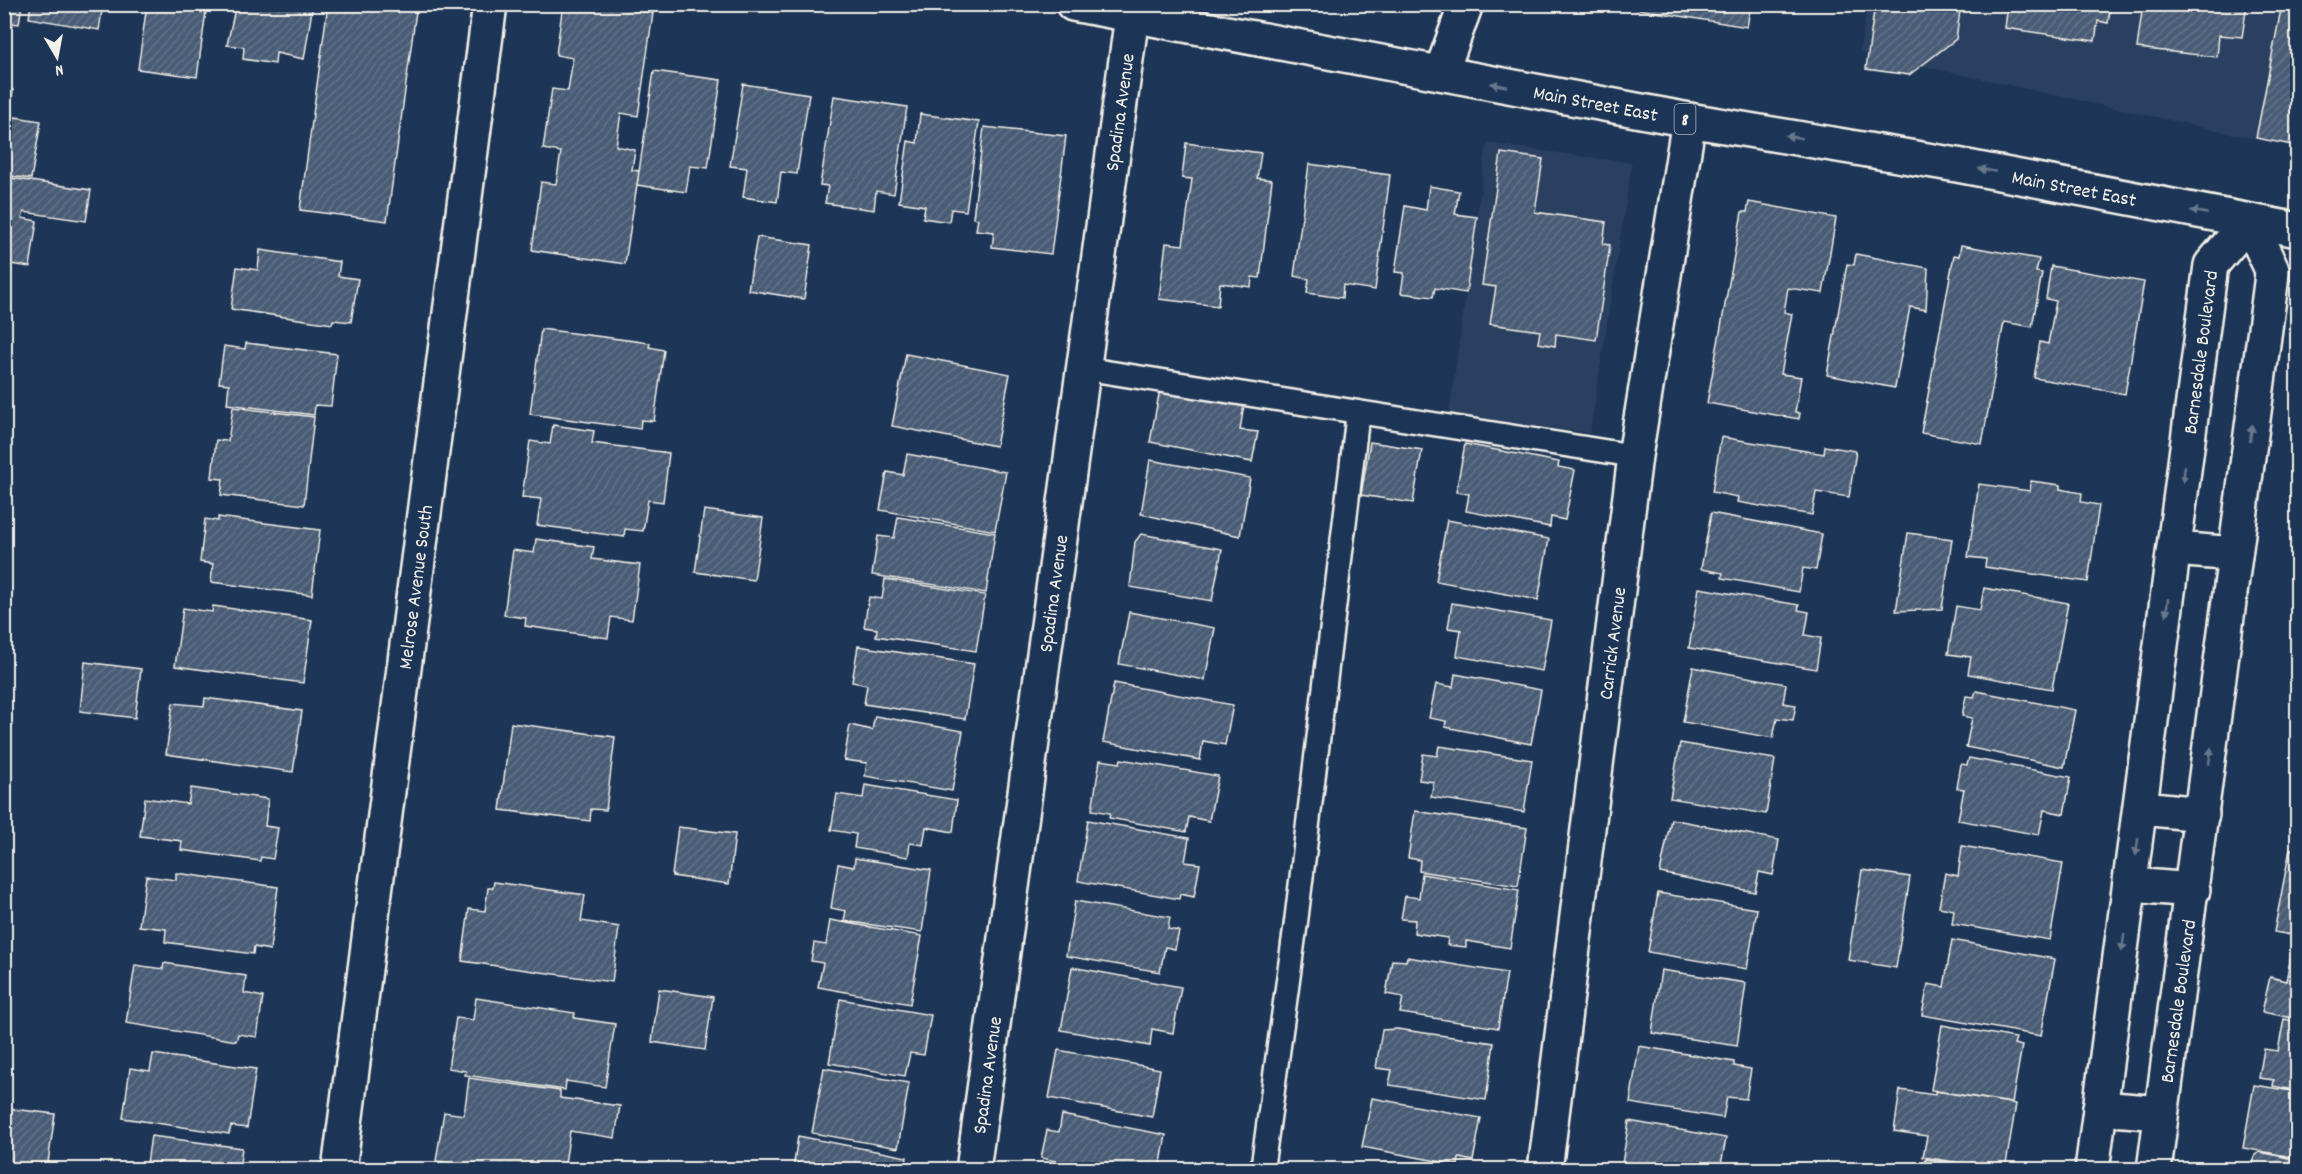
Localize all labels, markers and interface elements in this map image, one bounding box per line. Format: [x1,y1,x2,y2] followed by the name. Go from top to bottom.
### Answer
[27,27,87,87] north arrow
[1100,52,1144,173] street label: Spadina Avenue
[53,57,65,81] text: N
[1489,80,1508,89] one-way arrow
[1531,80,1660,131] street label: Main Street East
[1674,104,1696,134] road number: 8
[1785,133,1804,142] one-way arrow
[1977,165,1996,174] one-way arrow
[2009,165,2138,216] street label: Main Street East
[2189,207,2208,216] one-way arrow
[2178,269,2227,436] street label: Barnesdale Boulevard
[2246,424,2255,443] one-way arrow
[2180,464,2189,483] one-way arrow
[393,503,442,671] street label: Melrose Avenue South
[1033,533,1077,654] street label: Spadina Avenue
[1593,585,1635,702] street label: Carrick Avenue
[2163,597,2172,616] one-way arrow
[2205,747,2214,766] one-way arrow
[2132,837,2141,856] one-way arrow
[2155,918,2205,1085] street label: Barnesdale Boulevard
[2119,934,2128,953] one-way arrow
[967,1015,1011,1136] street label: Spadina Avenue

